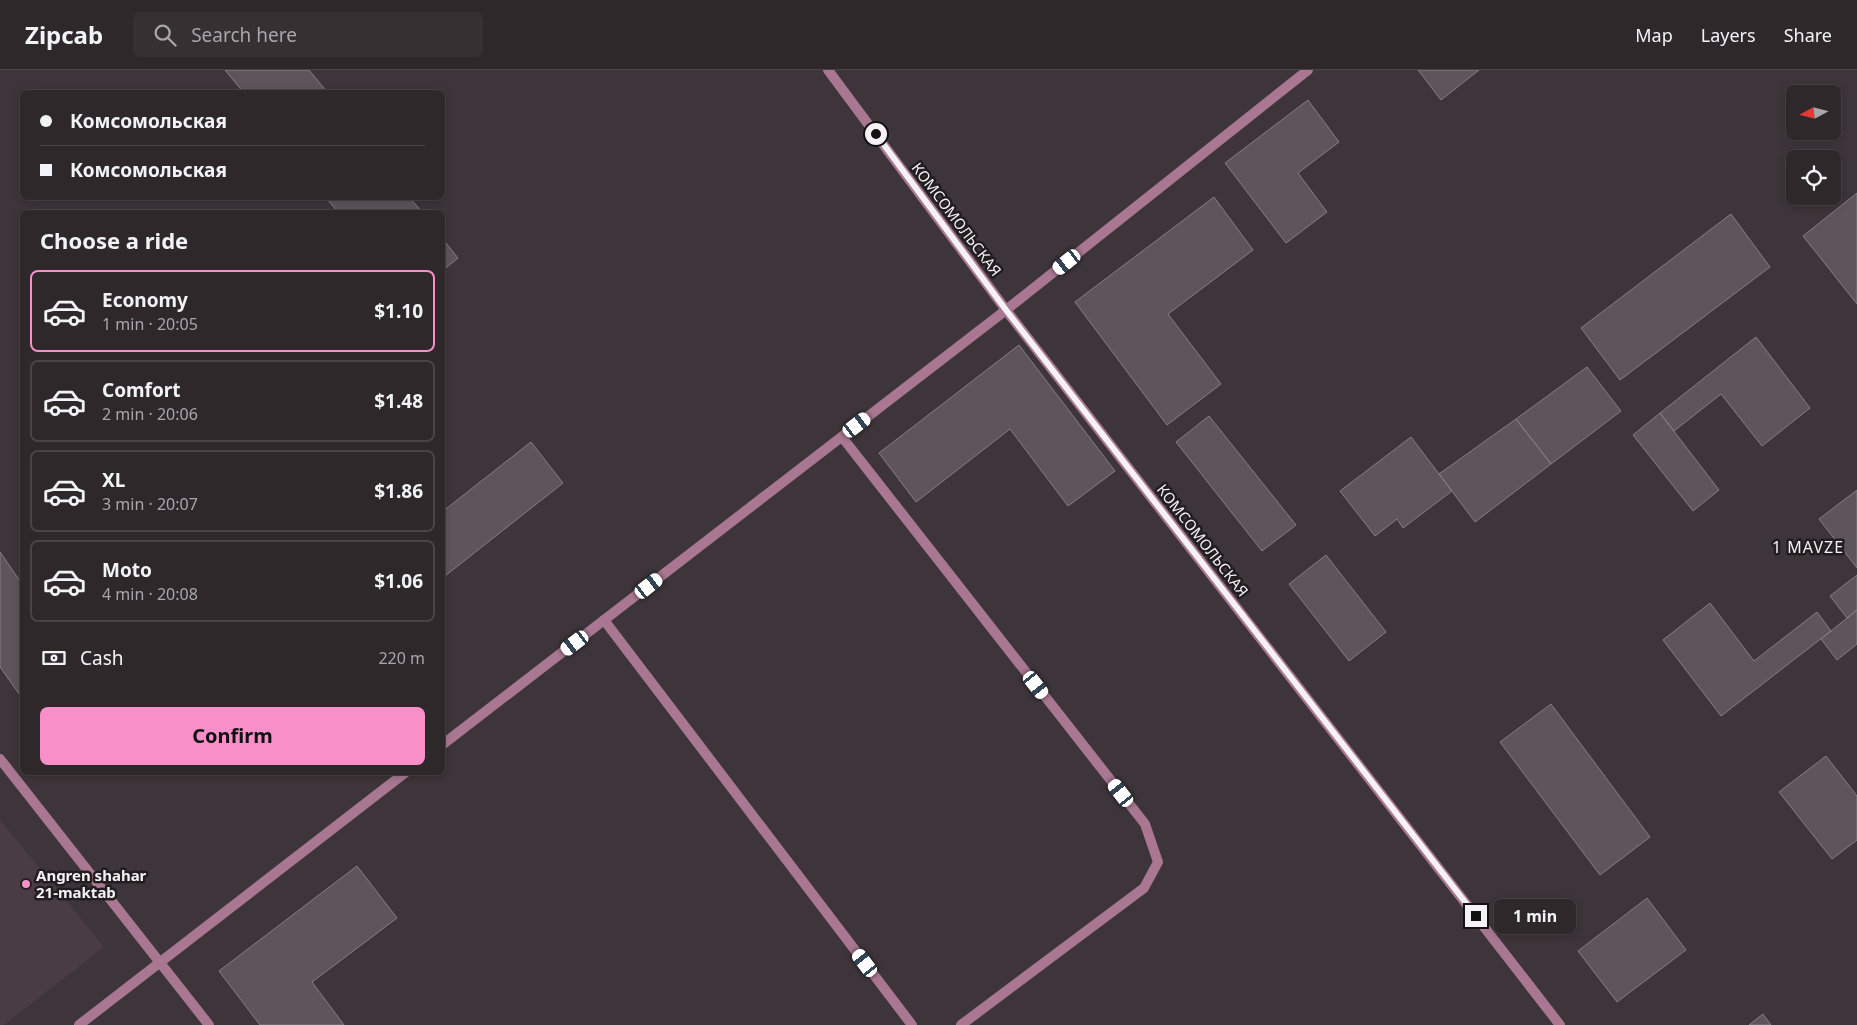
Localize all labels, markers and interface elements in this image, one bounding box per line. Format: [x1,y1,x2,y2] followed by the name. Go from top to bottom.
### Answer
[133,12,483,57] search box
[25,18,103,51] text: Zipcab
[151,21,179,49] icon: search
[191,22,297,48] text: Search here
[1635,23,1673,47] text: Map
[1701,23,1756,47] text: Layers
[1784,23,1832,47] text: Share
[1786,85,1841,140] north arrow
[1786,85,1841,205] map controls
[70,108,227,134] text: Комсомольская
[865,123,887,145] route start
[1786,150,1841,205] button: locate
[70,157,227,183] text: Комсомольская
[908,158,1006,280] street label: КОМСОМОЛЬСКАЯ
[40,225,188,255] text: Choose a ride
[1050,247,1083,277] car
[102,287,188,313] text: Economy
[42,289,87,334] icon: car
[374,298,423,324] text: $1.10
[102,313,198,335] text: 1 min · 20:05
[102,377,181,403] text: Comfort
[42,379,87,424] icon: car
[374,388,423,414] text: $1.48
[102,403,198,425] text: 2 min · 20:06
[840,410,873,440] car
[102,467,125,493] text: XL
[42,469,87,514] icon: car
[374,478,423,504] text: $1.86
[1153,480,1253,600] street label: КОМСОМОЛЬСКАЯ
[102,493,198,515] text: 3 min · 20:07
[1772,536,1844,558] district label: 1 MAVZE
[102,557,152,583] text: Moto
[42,559,87,604] icon: car
[374,568,423,594] text: $1.06
[632,571,665,601] car
[102,583,198,605] text: 4 min · 20:08
[558,628,591,658] car
[40,644,68,672] icon: cash
[80,645,124,671] text: Cash
[378,647,425,669] text: 220 m
[1020,669,1051,701] car
[40,707,425,765] button: Confirm
[1105,777,1136,809] car
[36,865,147,902] place label: Angren shahar 21-maktab
[20,878,32,890] marker: Angren shahar 21-maktab
[1494,898,1576,934] callout: 1 min
[1465,905,1487,927] route end
[1513,905,1557,927] text: 1 min
[849,947,880,979] car

